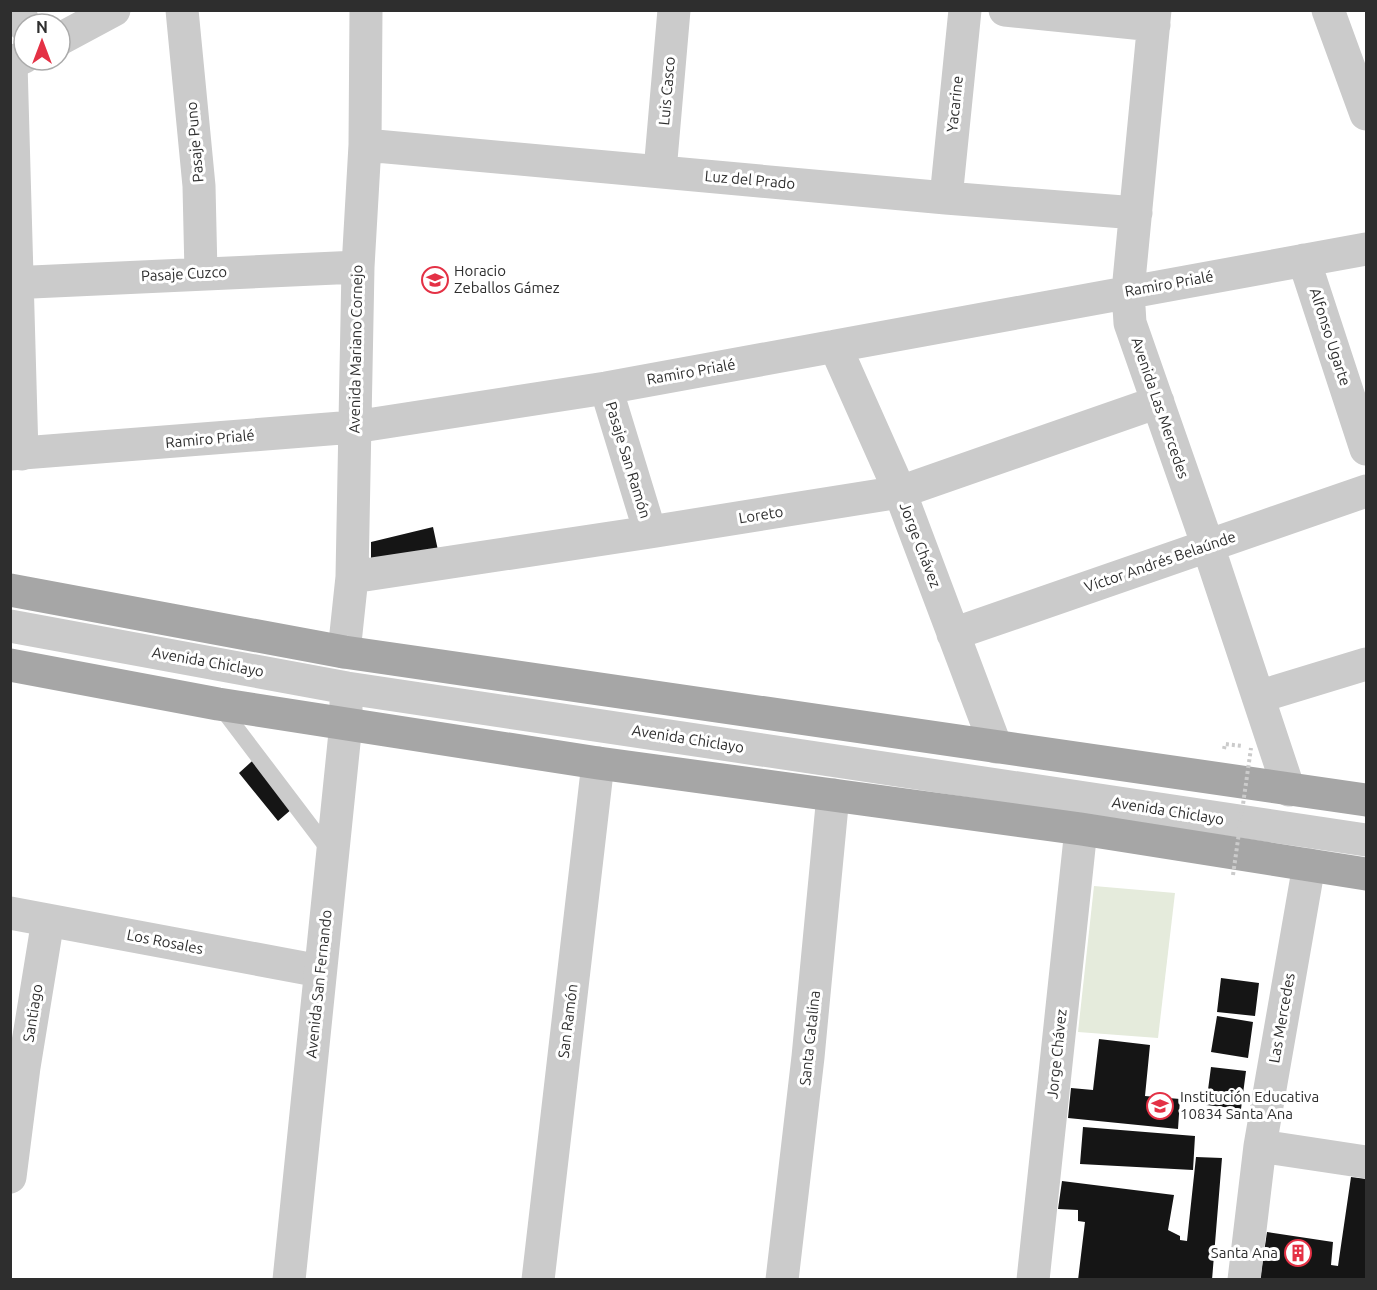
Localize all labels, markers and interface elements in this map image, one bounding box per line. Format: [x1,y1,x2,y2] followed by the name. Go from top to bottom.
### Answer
[12,12,72,72] north arrow
[36,18,48,36] text: N
[655,56,678,126] street label: Luis Casco
[943,75,966,133] street label: Yacarine
[183,101,207,183] street label: Pasaje Puno
[704,167,796,192] street label: Luz del Prado
[454,262,560,296] place label: Horacio Zeballos Gámez
[140,263,227,284] street label: Pasaje Cuzco
[346,264,365,433] street label: Avenida Mariano Cornejo
[420,265,450,295] school or university icon: Horacio Zeballos Gámez
[1123,267,1215,300] street label: Ramiro Prialé
[1307,286,1354,388] street label: Alfonso Ugarte
[1128,335,1193,481] street label: Avenida Las Mercedes
[645,355,737,388] street label: Ramiro Prialé
[603,399,654,520] street label: Pasaje San Ramón
[165,426,255,451] street label: Ramiro Prialé
[896,500,945,590] street label: Jorge Chávez
[737,503,784,526] street label: Loreto
[1082,528,1238,595] street label: Víctor Andrés Belaúnde
[151,643,265,680] street label: Avenida Chiclayo
[631,721,745,756] street label: Avenida Chiclayo
[1111,793,1225,828] street label: Avenida Chiclayo
[302,909,335,1059] street label: Avenida San Fernando
[125,926,205,957] street label: Los Rosales
[1265,972,1298,1064] street label: Las Mercedes
[20,983,46,1043] street label: Santiago
[555,983,581,1059] street label: San Ramón
[796,990,823,1086] street label: Santa Catalina
[1043,1008,1070,1100] street label: Jorge Chávez
[1180,1088,1319,1122] place label: Institución Educativa 10834 Santa Ana
[1145,1091,1175,1121] school or university icon: Institución Educativa 10834 Santa Ana
[1283,1238,1313,1268] building icon: Santa Ana
[1211,1244,1278,1261] place label: Santa Ana

